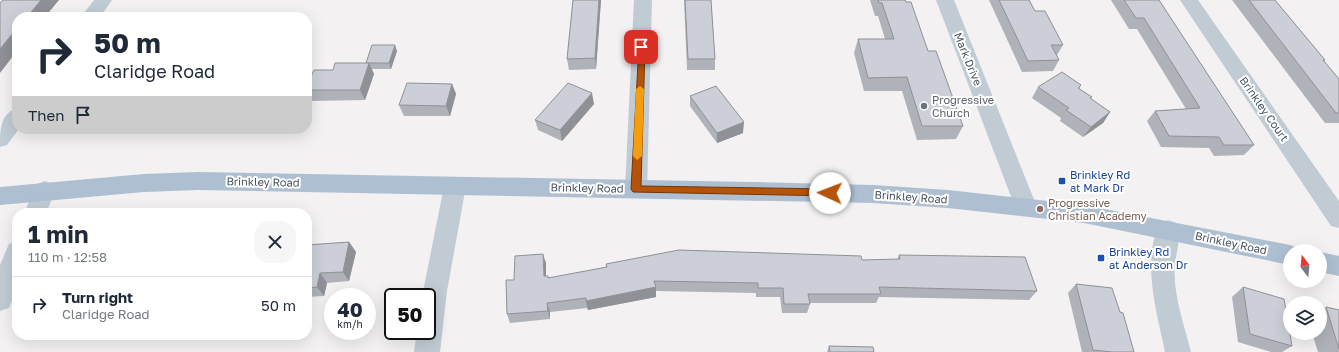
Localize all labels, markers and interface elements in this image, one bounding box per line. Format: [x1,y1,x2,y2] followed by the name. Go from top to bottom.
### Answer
[94,26,161,59] text: 50 m
[28,28,80,80] icon: right
[624,30,658,64] pin
[952,30,985,87] street label: Mark Drive
[630,36,652,58] icon: arrive
[94,60,215,82] text: Claridge Road
[1237,74,1291,143] street label: Brinkley Court
[932,93,994,119] place label: Progressive Church
[919,101,929,111] marker: Progressive Church
[72,104,94,126] icon: arrive
[28,106,64,124] text: Then
[1070,168,1130,194] place label: Brinkley Rd at Mark Dr
[809,172,851,214] position arrow
[226,174,300,189] street label: Brinkley Road
[1057,176,1067,186] marker: Brinkley Rd at Mark Dr
[550,180,624,195] street label: Brinkley Road
[874,187,948,206] street label: Brinkley Road
[1048,196,1147,222] place label: Progressive Christian Academy
[1035,204,1045,214] marker: Progressive Christian Academy
[28,219,88,248] text: 1 min
[254,221,296,263] button: close
[1194,229,1268,256] street label: Brinkley Road
[1283,244,1327,288] north arrow
[1283,244,1327,340] map controls
[1109,245,1188,271] place label: Brinkley Rd at Anderson Dr
[28,249,107,265] text: 110 m · 12:58
[1096,253,1106,263] marker: Brinkley Rd at Anderson Dr
[62,288,133,306] text: Turn right
[384,288,436,340] speed limit sign: 50
[28,294,50,316] icon: right
[261,296,296,314] text: 50 m
[1283,296,1327,340] button: layers
[337,297,363,321] text: 40
[62,306,150,322] text: Claridge Road
[337,318,363,330] text: km/h

